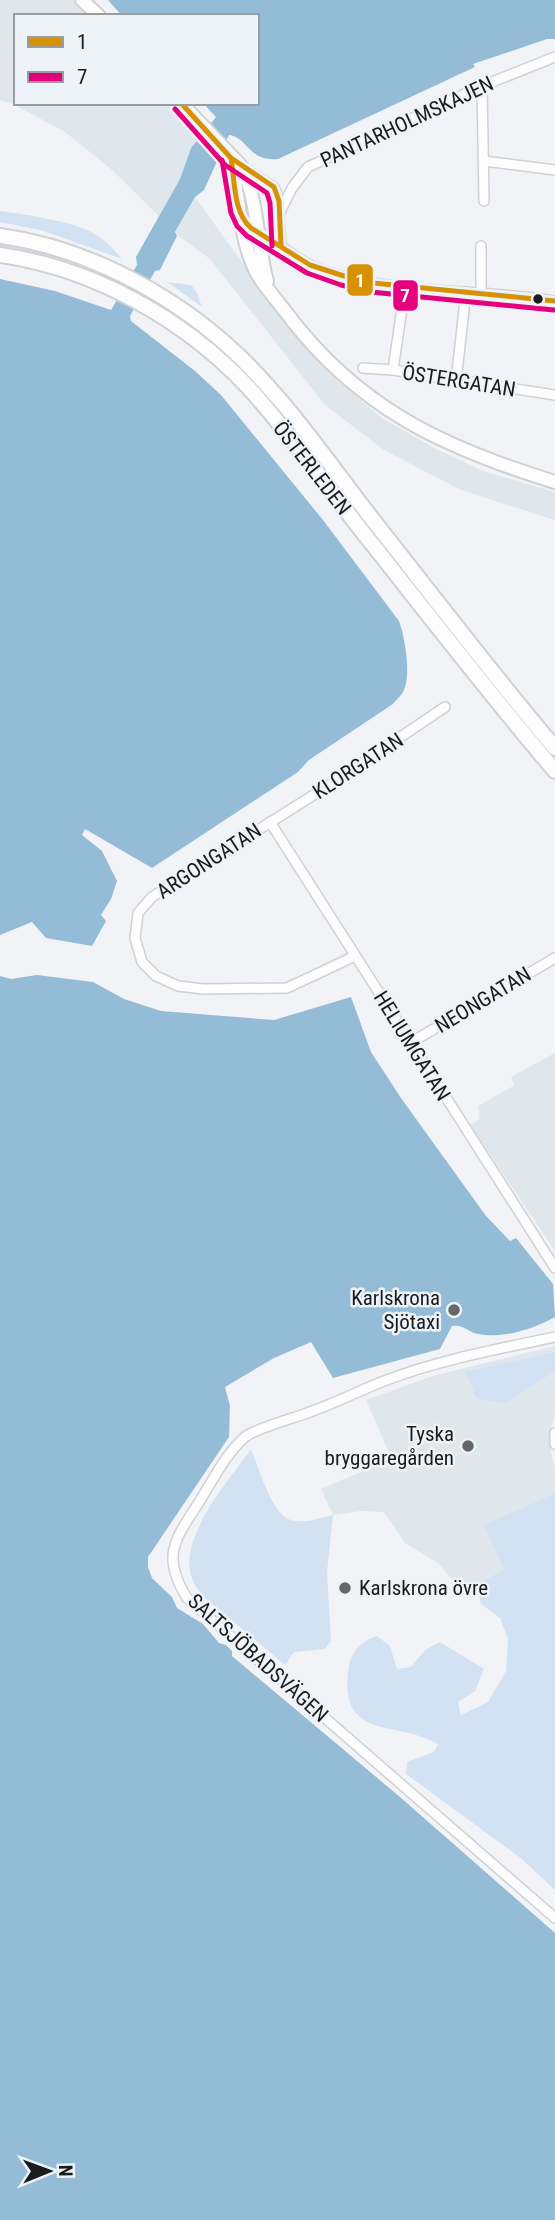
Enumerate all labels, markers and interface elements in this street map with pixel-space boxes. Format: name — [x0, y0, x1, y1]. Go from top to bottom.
legend — [14, 14, 259, 105]
text: 1 — [77, 30, 87, 54]
text: 7 — [77, 65, 87, 89]
street label: PANTARHOLMSKAJEN — [317, 71, 497, 173]
line badge: 1 — [346, 263, 374, 297]
text: 1 — [355, 269, 365, 292]
line badge: 7 — [392, 279, 419, 312]
text: 7 — [400, 284, 410, 307]
unlabelled marker — [531, 292, 545, 306]
street label: ÖSTERGATAN — [401, 360, 517, 402]
street label: ÖSTERLEDEN — [268, 417, 356, 519]
street label: KLORGATAN — [308, 728, 408, 804]
street label: ARGONGATAN — [152, 818, 266, 904]
street label: NEONGATAN — [431, 962, 535, 1038]
street label: HELIUMGATAN — [369, 987, 455, 1105]
place label: Karlskrona Sjötaxi — [351, 1286, 440, 1334]
marker: Karlskrona Sjötaxi — [446, 1302, 462, 1318]
place label: Tyska bryggaregården — [325, 1422, 454, 1470]
marker: Tyska bryggaregården — [460, 1438, 476, 1454]
place label: Karlskrona övre — [359, 1576, 488, 1600]
marker: Karlskrona övre — [337, 1580, 353, 1596]
street label: SALTSJÖBADSVÄGEN — [183, 1589, 333, 1727]
north arrow — [14, 2136, 84, 2206]
text: N — [54, 2165, 77, 2177]

